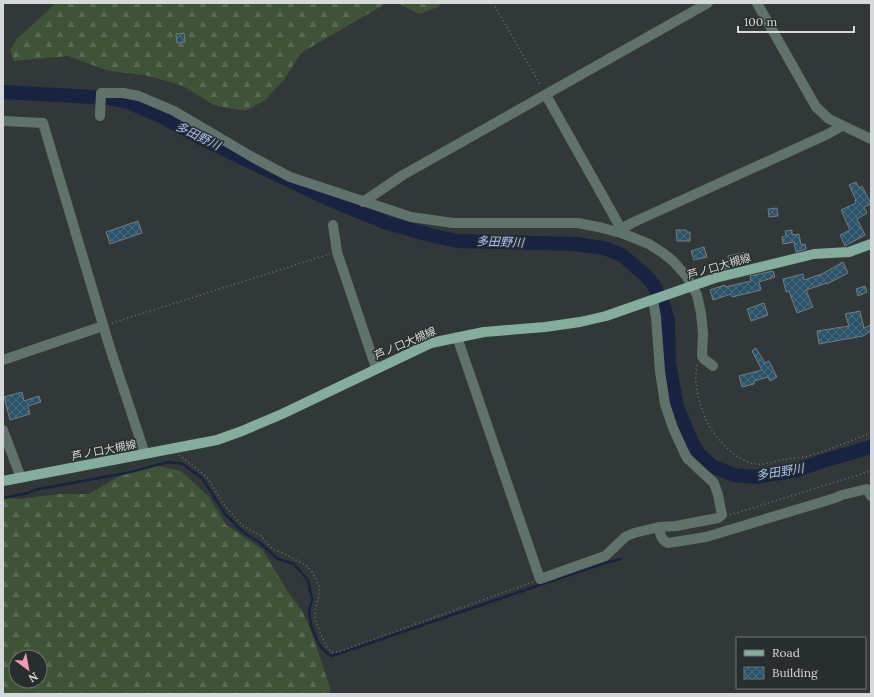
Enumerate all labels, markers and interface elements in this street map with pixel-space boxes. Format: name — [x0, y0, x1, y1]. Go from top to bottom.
scale bar — [738, 8, 854, 34]
text: 100 m — [744, 14, 777, 29]
water label: 多田野川 — [173, 118, 225, 154]
water label: 多田野川 — [476, 233, 526, 250]
street label: 芦ノ口大槻線 — [685, 250, 753, 282]
street label: 芦ノ口大槻線 — [372, 324, 438, 362]
street label: 芦ノ口大槻線 — [70, 437, 138, 463]
water label: 多田野川 — [755, 460, 807, 483]
legend — [736, 637, 866, 689]
text: Road — [772, 645, 800, 660]
north arrow — [8, 649, 48, 689]
text: Building — [772, 665, 818, 680]
text: N — [26, 669, 41, 686]

